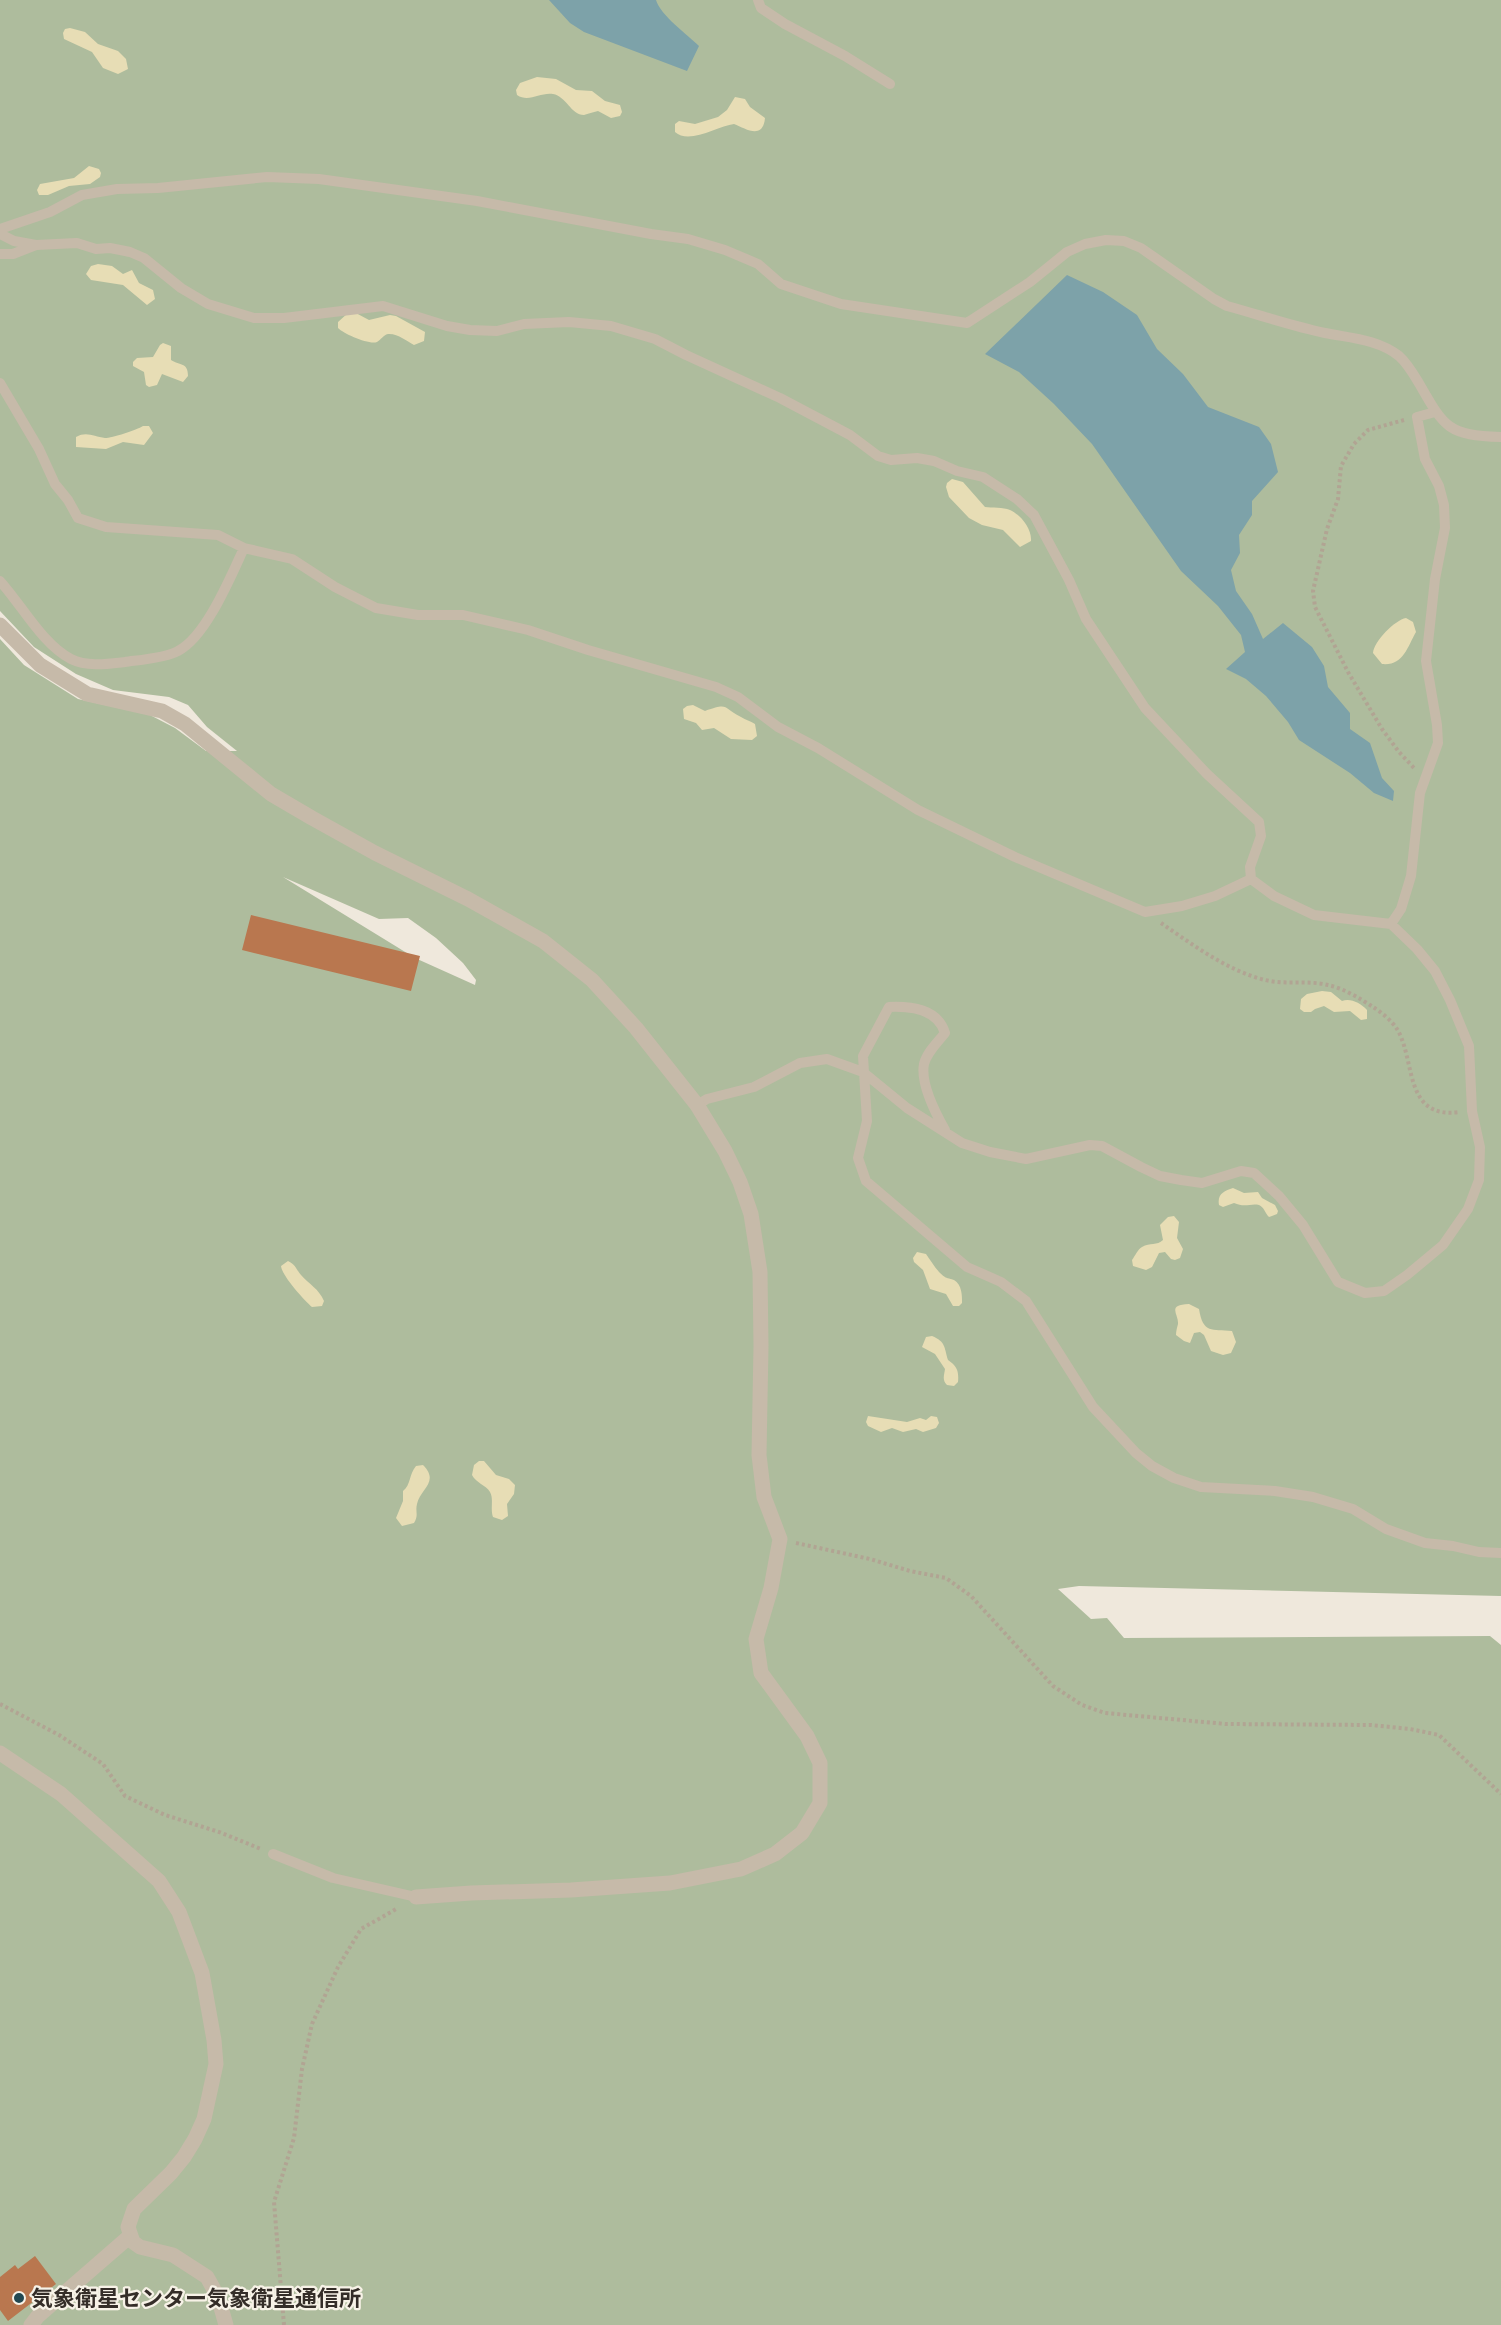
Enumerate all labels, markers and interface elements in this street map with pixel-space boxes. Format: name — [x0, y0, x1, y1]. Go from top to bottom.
place label: 気象衛星センター気象衛星通信所 — [31, 2287, 361, 2310]
marker: 気象衛星センター気象衛星通信所 — [12, 2291, 26, 2305]

